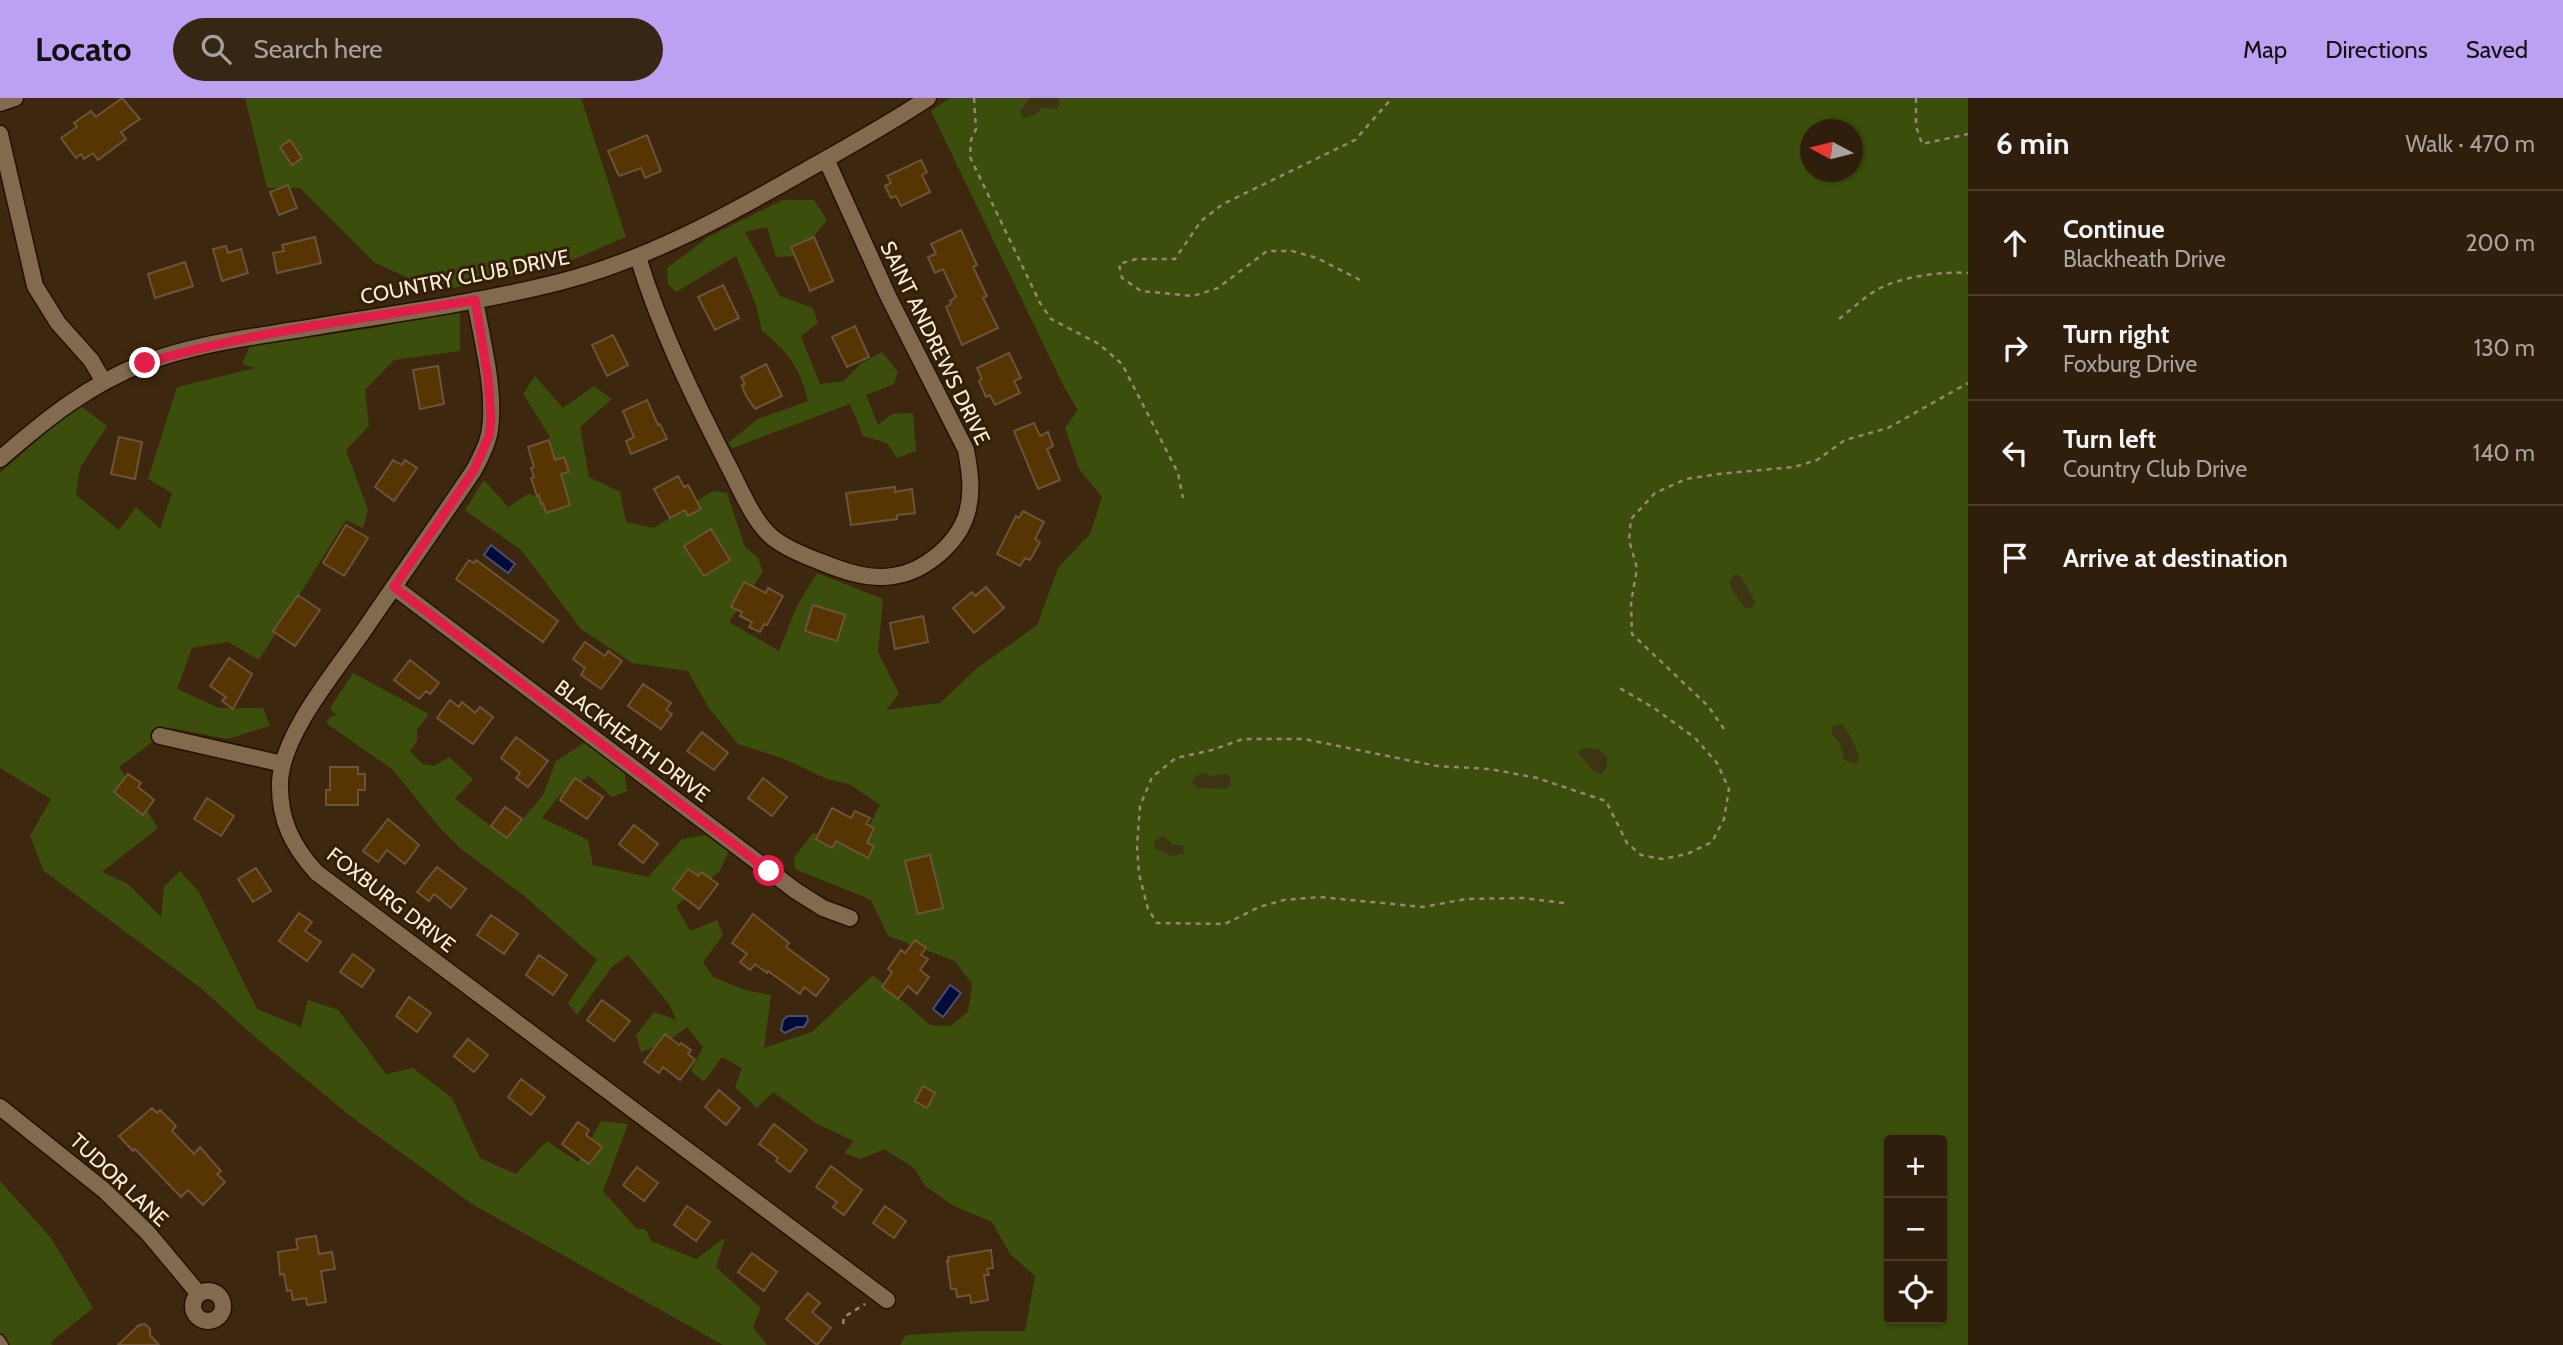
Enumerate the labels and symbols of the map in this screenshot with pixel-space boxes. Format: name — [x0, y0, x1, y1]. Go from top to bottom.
north arrow — [1800, 119, 1863, 182]
street label: SAINT ANDREWS DRIVE — [875, 237, 996, 449]
street label: COUNTRY CLUB DRIVE — [358, 244, 572, 309]
route end — [129, 347, 160, 378]
street label: BLACKHEATH DRIVE — [550, 674, 715, 807]
street label: FOXBURG DRIVE — [322, 842, 460, 957]
route start — [753, 855, 784, 886]
street label: TUDOR LANE — [65, 1128, 174, 1231]

